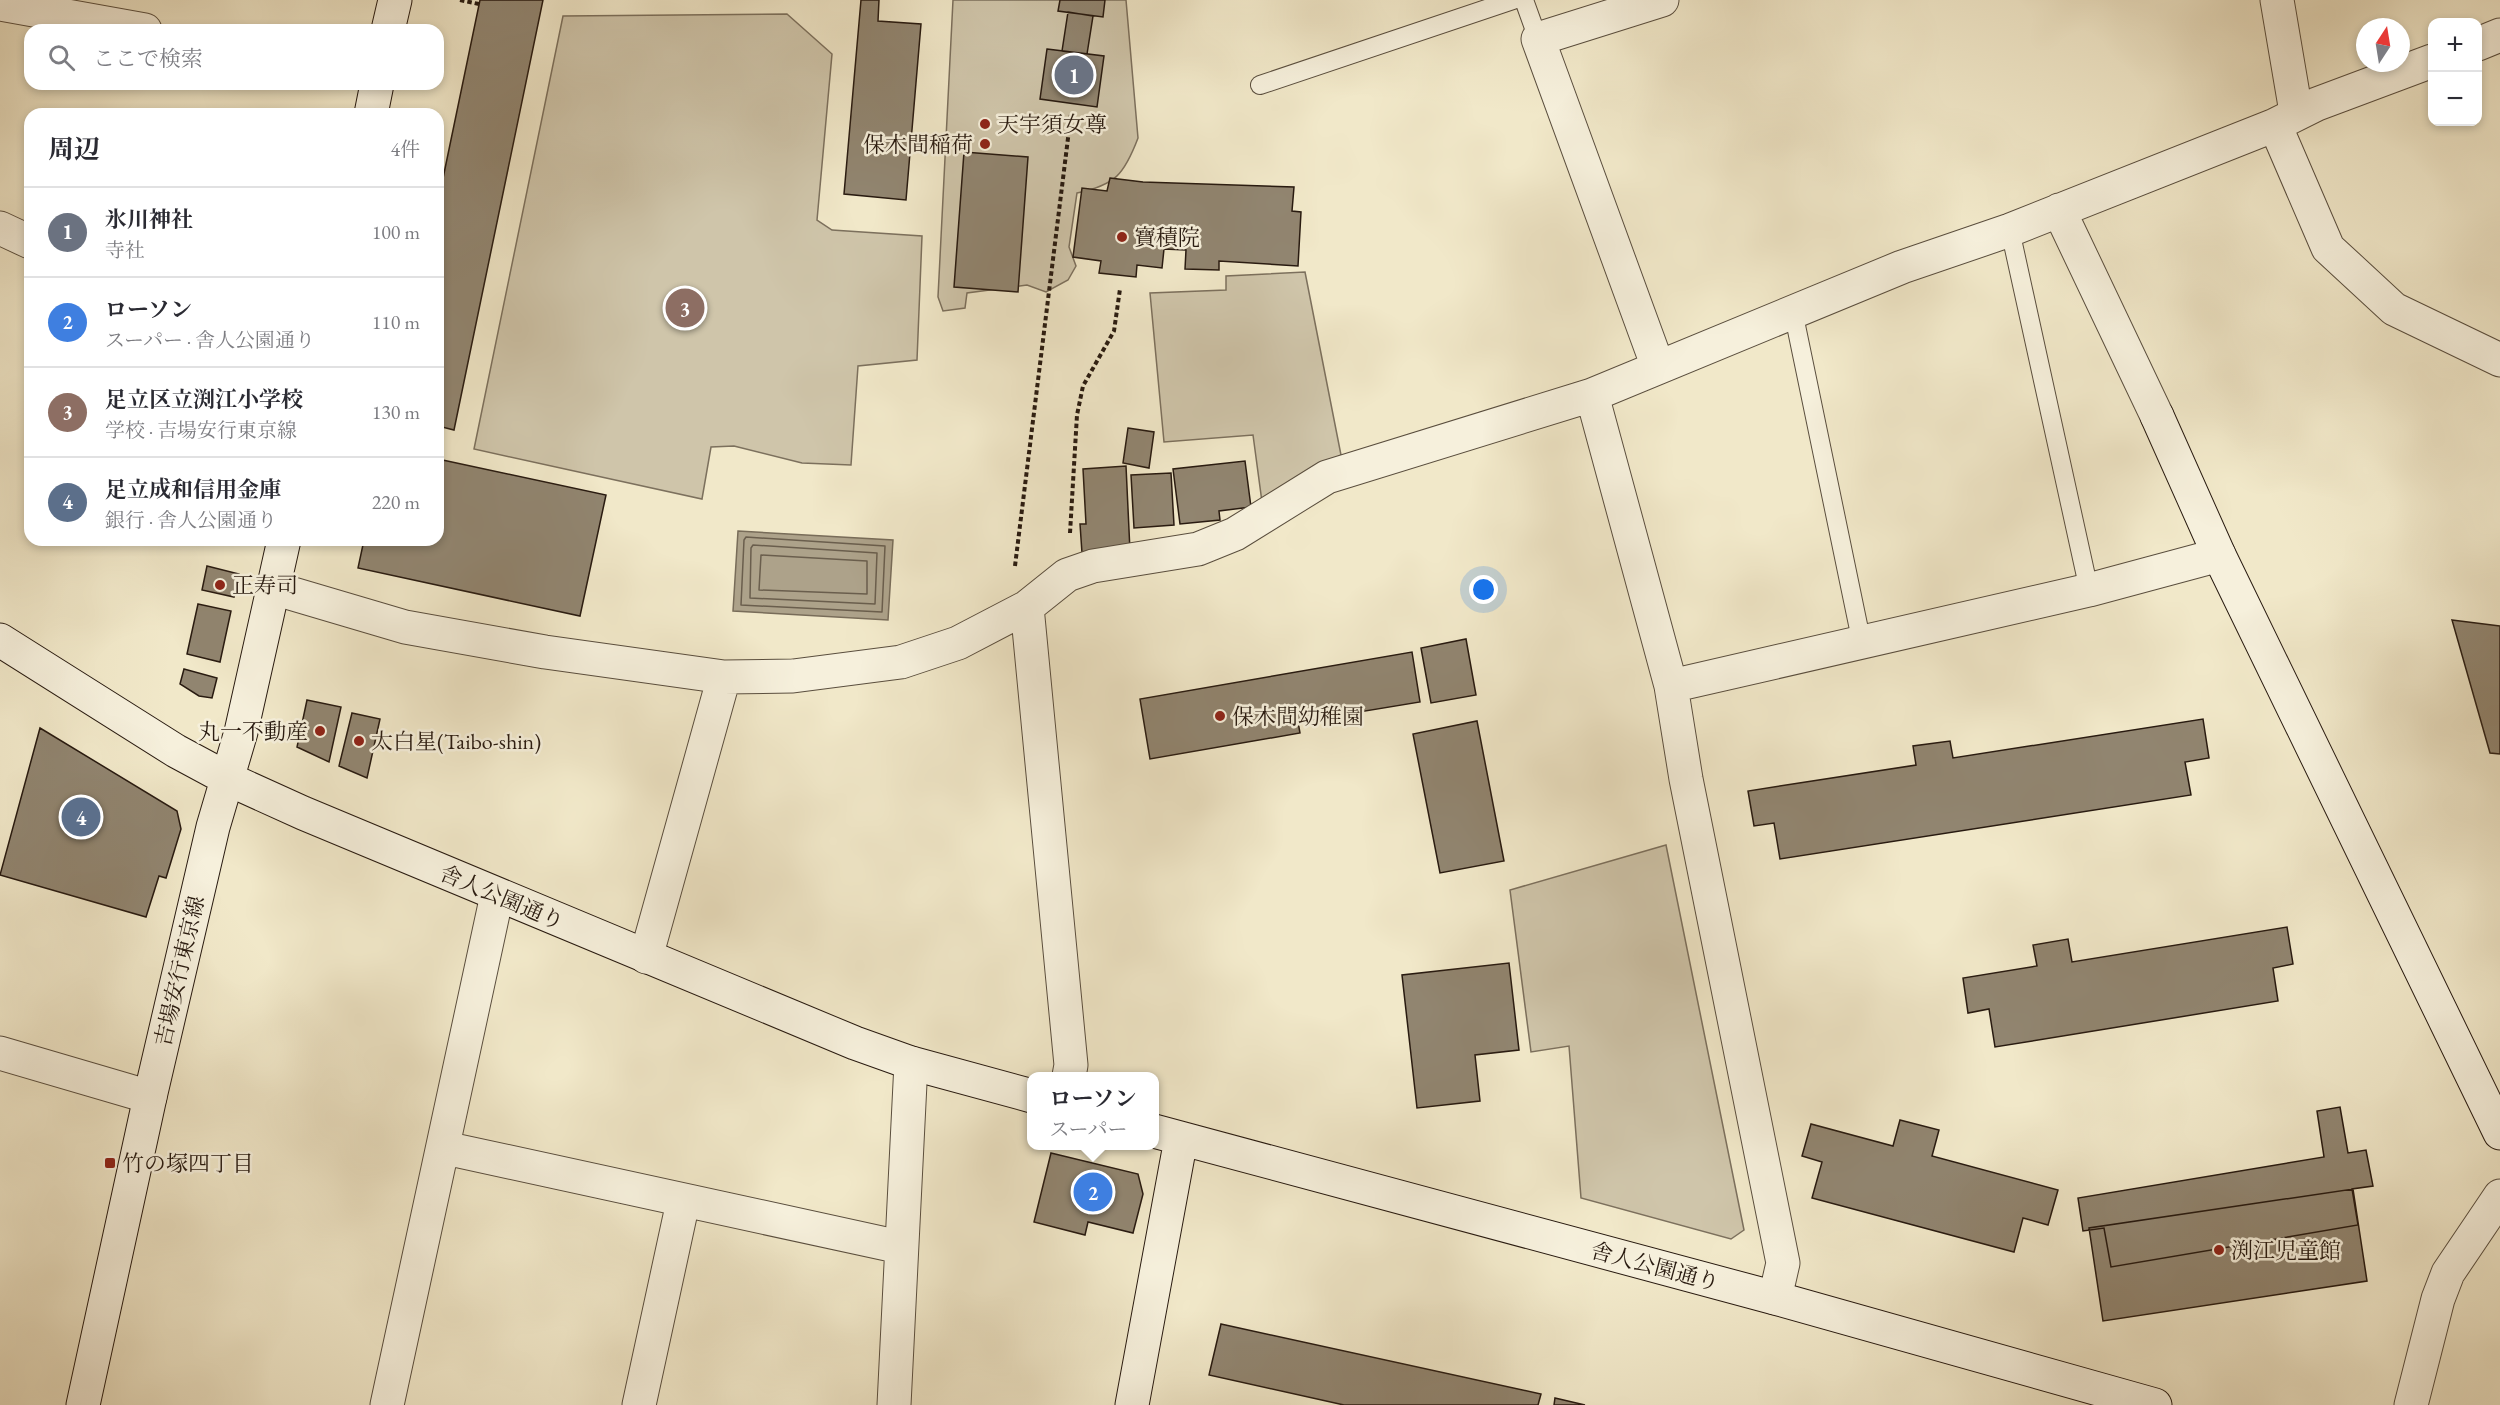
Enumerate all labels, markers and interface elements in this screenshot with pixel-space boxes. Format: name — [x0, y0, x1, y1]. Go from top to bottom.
north arrow — [2356, 18, 2410, 72]
map controls — [2428, 18, 2482, 126]
button: + — [2428, 18, 2482, 72]
search box — [24, 24, 444, 90]
icon: search — [45, 41, 78, 74]
text: ここで検索 — [93, 44, 203, 73]
pin: 1 — [1054, 52, 1094, 98]
button: − — [2428, 72, 2482, 126]
place label: 天宇須女尊 — [997, 110, 1107, 139]
marker: 天宇須女尊 — [978, 117, 992, 131]
place label: 保木間稲荷 — [863, 130, 973, 159]
text: 周辺 — [48, 132, 100, 166]
text: 4件 — [390, 136, 420, 162]
marker: 保木間稲荷 — [978, 137, 992, 151]
text: 氷川神社 — [105, 205, 193, 234]
text: 1 — [62, 219, 73, 245]
text: 100 m — [372, 219, 420, 245]
place label: 寶積院 — [1134, 223, 1200, 252]
marker: 寶積院 — [1115, 230, 1129, 244]
text: 寺社 — [105, 237, 145, 263]
pin: 3 — [666, 286, 704, 330]
text: ローソン — [105, 295, 192, 324]
text: 2 — [62, 309, 73, 335]
text: 110 m — [372, 309, 420, 335]
text: スーパー · 舎人公園通り — [105, 327, 315, 353]
text: 足立区立渕江小学校 — [105, 385, 303, 414]
text: 3 — [62, 399, 73, 425]
text: 130 m — [372, 399, 420, 425]
text: 学校 · 吉場安行東京線 — [105, 417, 297, 443]
text: 足立成和信用金庫 — [105, 475, 281, 504]
text: 4 — [62, 489, 73, 515]
text: 220 m — [372, 489, 420, 515]
text: 銀行 · 舎人公園通り — [105, 507, 277, 533]
place label: 正寿司 — [232, 571, 298, 600]
your location — [1469, 575, 1498, 604]
marker: 正寿司 — [213, 578, 227, 592]
place label: 保木間幼稚園 — [1232, 702, 1364, 731]
marker: 保木間幼稚園 — [1213, 709, 1227, 723]
place label: 丸一不動産 — [198, 717, 308, 746]
marker: 丸一不動産 — [313, 724, 327, 738]
place label: 太白星(Taibo-shin) — [371, 727, 541, 756]
marker: 太白星(Taibo-shin) — [352, 734, 366, 748]
pin: 4 — [62, 794, 100, 840]
street label: 舎人公園通り — [435, 858, 568, 937]
street label: 吉場安行東京線 — [148, 893, 211, 1049]
popup — [1027, 1072, 1159, 1150]
text: ローソン — [1049, 1084, 1137, 1113]
text: スーパー — [1049, 1116, 1127, 1142]
place label: 竹の塚四丁目 — [122, 1149, 254, 1178]
marker: 竹の塚四丁目 — [103, 1156, 117, 1170]
pin: 2 — [1074, 1170, 1112, 1214]
street label: 舎人公園通り — [1587, 1235, 1722, 1298]
place label: 渕江児童館 — [2231, 1236, 2341, 1265]
marker: 渕江児童館 — [2212, 1243, 2226, 1257]

